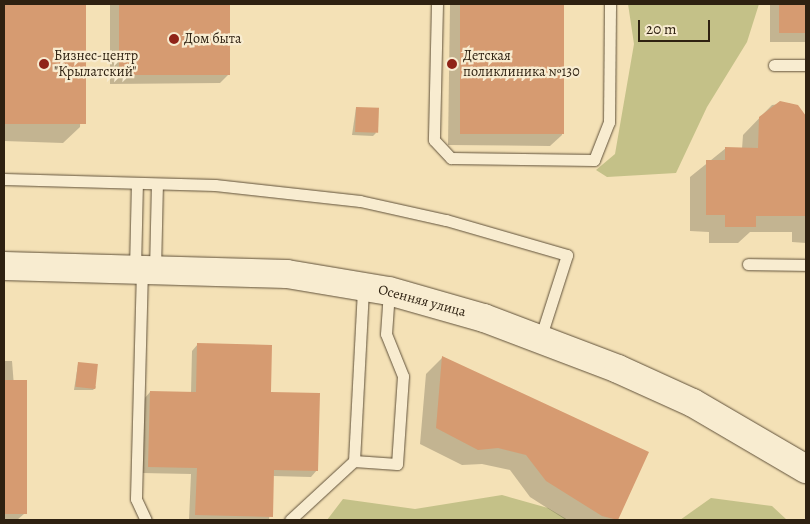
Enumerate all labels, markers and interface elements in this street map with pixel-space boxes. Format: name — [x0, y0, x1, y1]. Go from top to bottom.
scale bar — [640, 10, 712, 42]
text: 20 m — [646, 19, 677, 39]
place label: Дом быта — [184, 31, 242, 47]
marker: Дом быта — [168, 33, 180, 45]
place label: Бизнес-центр "Крылатский" — [54, 48, 138, 80]
place label: Детская поликлиника №130 — [463, 48, 580, 80]
marker: Детская поликлиника №130 — [445, 57, 459, 71]
marker: Бизнес-центр "Крылатский" — [38, 58, 50, 70]
street label: Осенняя улица — [376, 281, 468, 321]

